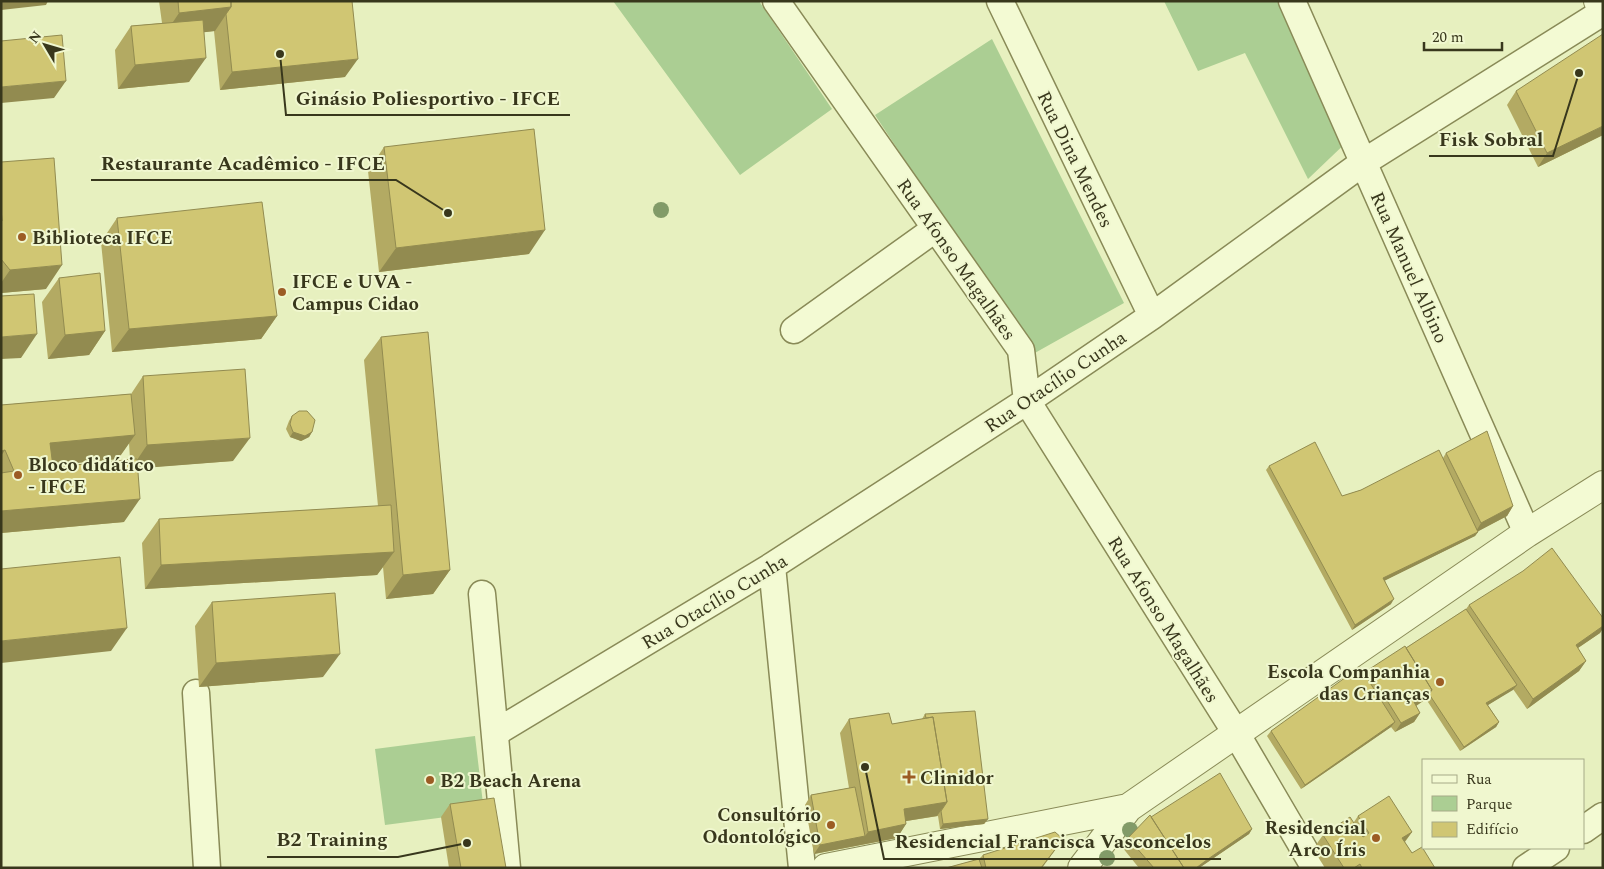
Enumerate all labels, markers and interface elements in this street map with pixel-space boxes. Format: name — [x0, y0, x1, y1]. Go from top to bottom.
north arrow — [20, 20, 70, 70]
scale bar — [1424, 20, 1502, 52]
text: N — [23, 26, 47, 48]
text: 20 m — [1432, 26, 1464, 49]
callout: Ginásio Poliesportivo - IFCE — [286, 80, 570, 115]
text: Ginásio Poliesportivo - IFCE — [296, 84, 560, 114]
street label: Rua Dina Mendes — [1029, 86, 1120, 233]
callout: Fisk Sobral — [1429, 121, 1553, 156]
text: Fisk Sobral — [1439, 125, 1543, 155]
callout: Restaurante Acadêmico - IFCE — [91, 145, 396, 180]
text: Restaurante Acadêmico - IFCE — [101, 149, 385, 179]
street label: Rua Afonso Magalhães — [889, 173, 1023, 347]
street label: Rua Manuel Albino — [1362, 187, 1455, 348]
place label: Biblioteca IFCE — [32, 224, 173, 253]
marker: Biblioteca IFCE — [16, 231, 28, 243]
place label: IFCE e UVA - Campus Cidao — [292, 268, 419, 319]
marker: IFCE e UVA - Campus Cidao — [276, 286, 288, 298]
street label: Rua Otacílio Cunha — [979, 323, 1133, 441]
place label: Bloco didático - IFCE — [28, 451, 154, 502]
marker: Bloco didático - IFCE — [12, 469, 24, 481]
street label: Rua Afonso Magalhães — [1100, 531, 1226, 709]
street label: Rua Otacílio Cunha — [636, 547, 794, 657]
place label: Escola Companhia das Crianças — [1267, 658, 1430, 709]
marker: Escola Companhia das Crianças — [1434, 676, 1446, 688]
legend — [1422, 759, 1584, 849]
place label: Clinidor — [920, 764, 995, 793]
place label: B2 Beach Arena — [440, 767, 581, 796]
text: Rua — [1466, 768, 1492, 791]
marker: Clinidor — [902, 770, 916, 784]
marker: B2 Beach Arena — [424, 774, 436, 786]
text: Parque — [1466, 793, 1513, 816]
place label: Consultório Odontológico — [702, 801, 821, 852]
place label: Residencial Arco Íris — [1265, 814, 1366, 865]
text: Edifício — [1466, 818, 1519, 841]
marker: Consultório Odontológico — [825, 819, 837, 831]
callout: B2 Training — [267, 822, 398, 857]
callout: Residencial Francisca Vasconcelos — [884, 824, 1221, 859]
text: B2 Training — [276, 825, 388, 855]
text: Residencial Francisca Vasconcelos — [895, 827, 1211, 857]
marker: Residencial Arco Íris — [1370, 832, 1382, 844]

